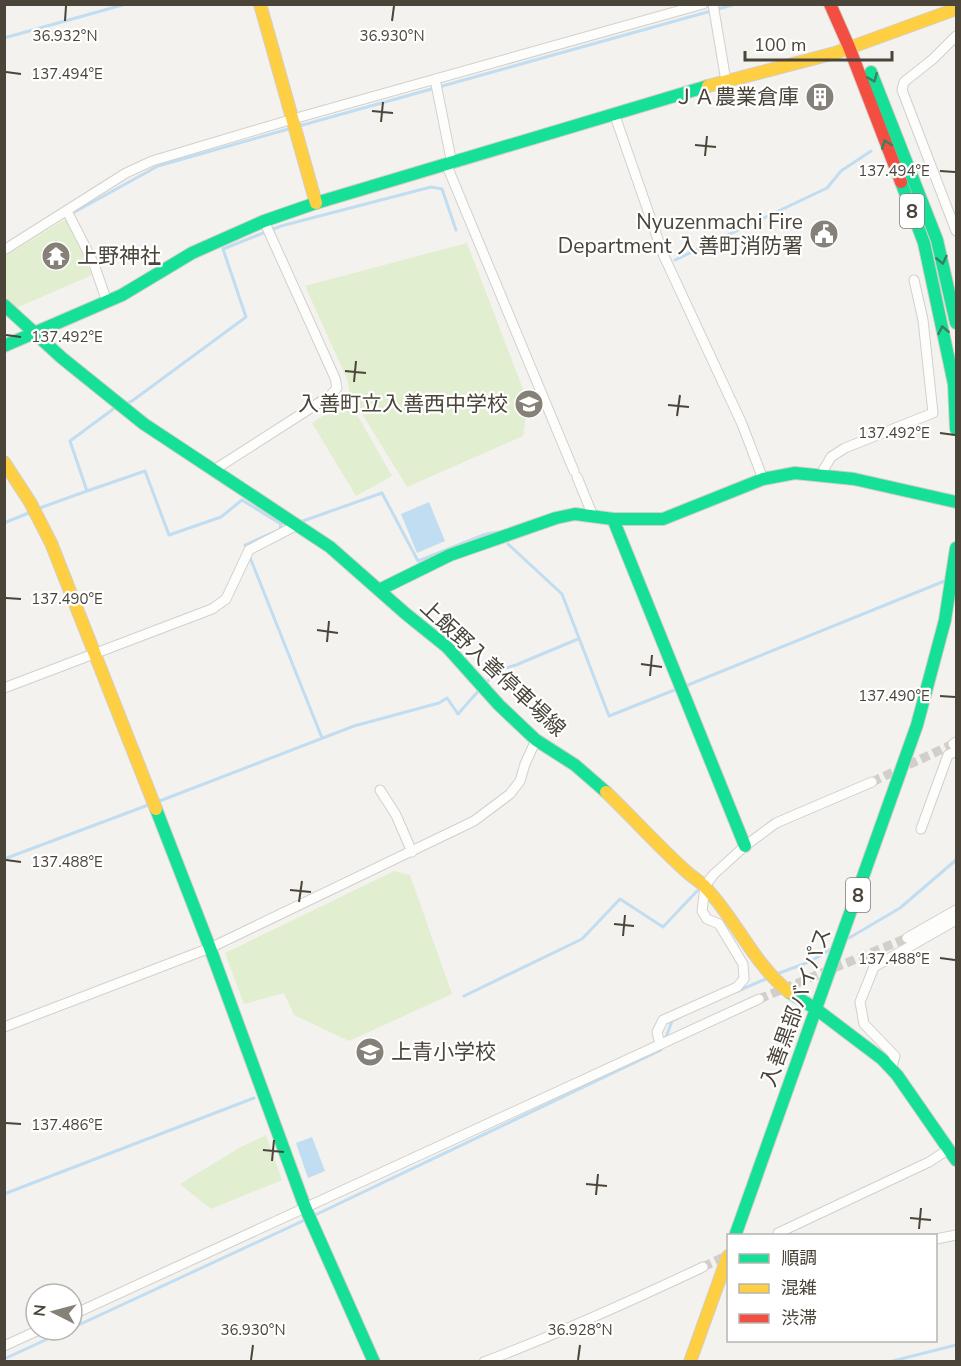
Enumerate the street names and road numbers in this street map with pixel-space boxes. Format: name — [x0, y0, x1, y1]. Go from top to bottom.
road number: 8 — [900, 194, 924, 228]
street label: 上飯野入善停車場線 — [414, 593, 572, 743]
road number: 8 — [846, 878, 870, 912]
street label: 入善黒部バイパス — [754, 923, 838, 1091]

